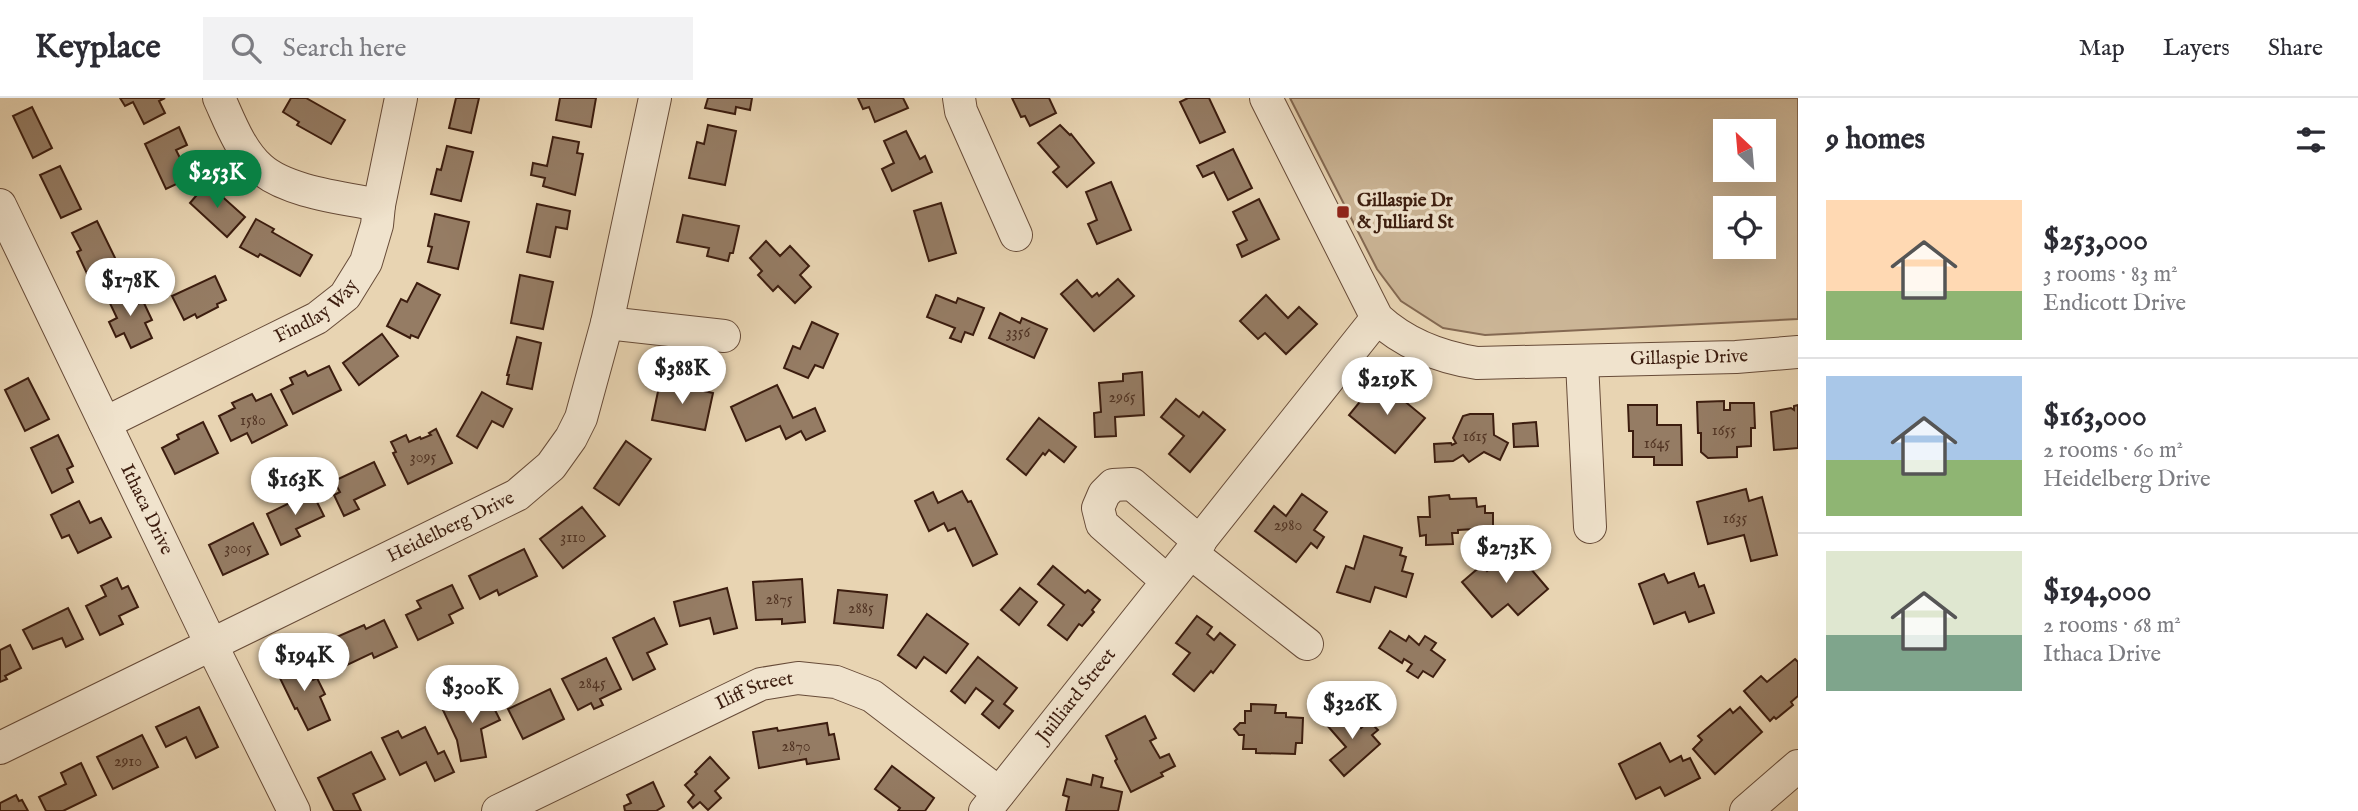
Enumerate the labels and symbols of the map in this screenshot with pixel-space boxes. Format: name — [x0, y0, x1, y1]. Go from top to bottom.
north arrow — [1713, 119, 1776, 182]
pin: $253K — [168, 150, 266, 210]
place label: Gillaspie Dr & Julliard St — [1357, 189, 1454, 235]
marker: Gillaspie Dr & Julliard St — [1335, 204, 1351, 220]
pin: $178K — [81, 258, 179, 318]
street label: Findlay Way — [271, 275, 365, 349]
house number: 3356 — [1006, 323, 1030, 343]
street label: Gillaspie Drive — [1630, 344, 1749, 371]
pin: $388K — [633, 346, 731, 406]
pin: $219K — [1338, 358, 1436, 417]
house number: 2965 — [1108, 388, 1136, 408]
house number: 1580 — [240, 411, 266, 431]
house number: 1655 — [1712, 421, 1736, 441]
house number: 1615 — [1463, 427, 1487, 447]
house number: 1645 — [1644, 434, 1670, 454]
house number: 3095 — [410, 448, 437, 468]
pin: $163K — [246, 458, 344, 517]
street label: Ithaca Drive — [114, 460, 179, 559]
street label: Heidelberg Drive — [383, 486, 519, 569]
house number: 1635 — [1723, 509, 1747, 529]
house number: 2980 — [1274, 516, 1302, 536]
pin: $273K — [1457, 526, 1555, 585]
house number: 3110 — [560, 528, 586, 548]
house number: 3005 — [224, 539, 252, 559]
house number: 2875 — [765, 590, 793, 610]
house number: 2885 — [848, 599, 874, 619]
pin: $194K — [255, 634, 353, 693]
street label: Juilliard Street — [1030, 643, 1122, 750]
pin: $300K — [423, 666, 521, 725]
street label: Iliff Street — [712, 667, 796, 716]
house number: 2845 — [578, 674, 606, 694]
pin: $326K — [1303, 682, 1401, 741]
house number: 2870 — [781, 737, 811, 757]
house number: 2910 — [114, 752, 142, 772]

